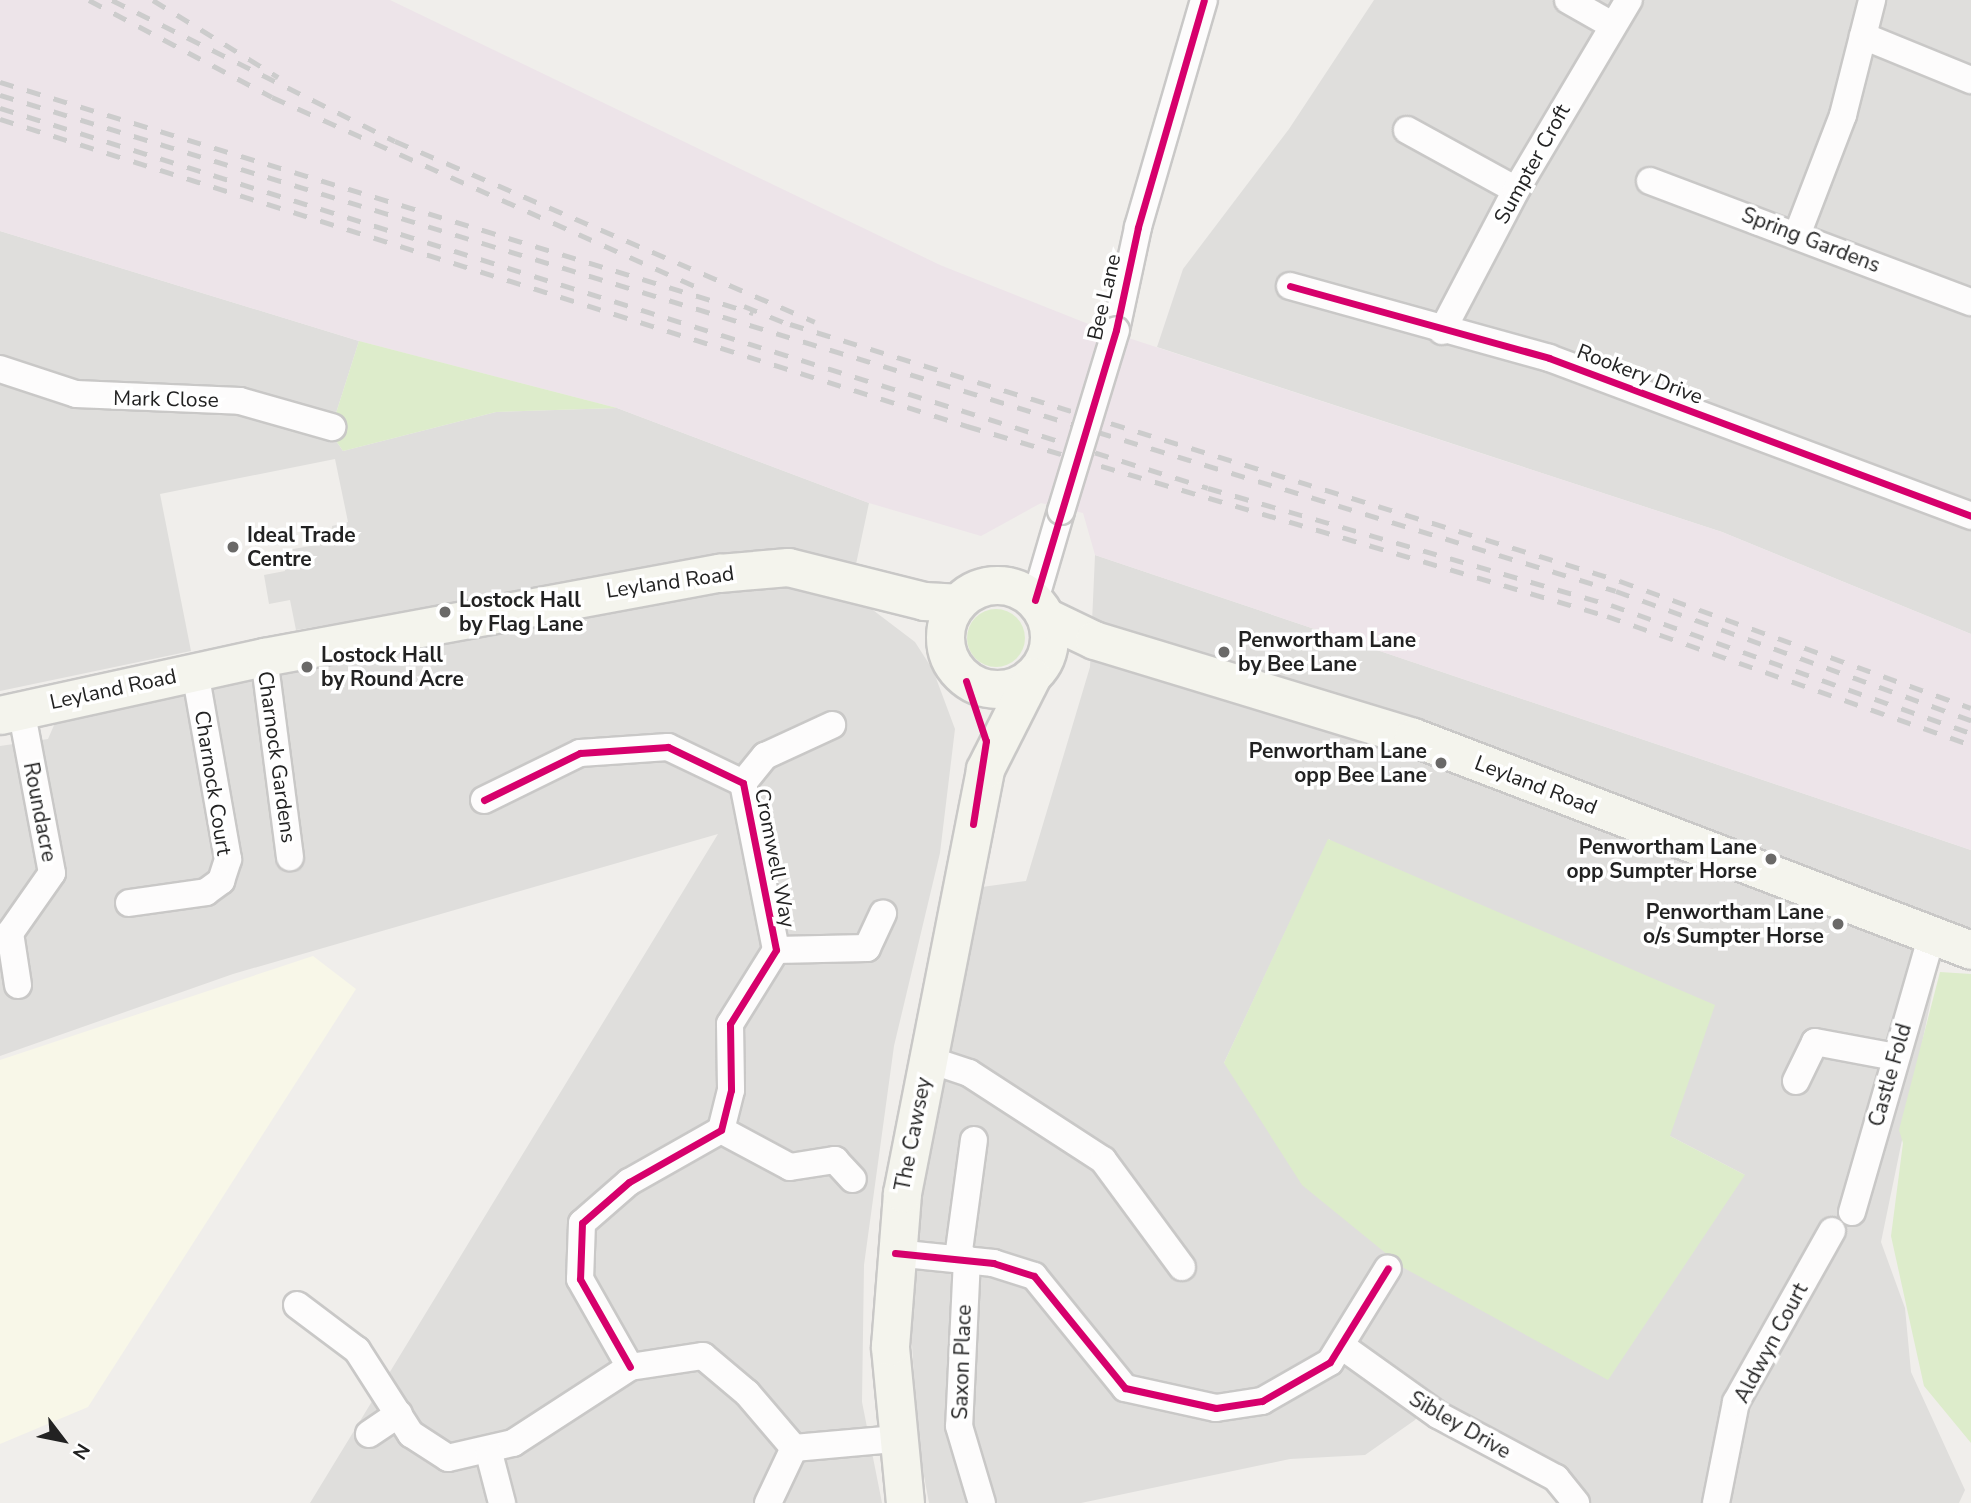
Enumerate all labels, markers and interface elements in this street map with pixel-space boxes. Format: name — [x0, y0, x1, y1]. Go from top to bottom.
street label: Sumpter Croft — [1489, 100, 1575, 228]
street label: Spring Gardens — [1738, 202, 1884, 278]
street label: Bee Lane — [1082, 252, 1126, 342]
street label: Rookery Drive — [1574, 338, 1706, 410]
street label: Mark Close — [113, 385, 219, 413]
place label: Ideal Trade Centre — [247, 522, 356, 572]
marker: Ideal Trade Centre — [225, 539, 241, 555]
street label: Leyland Road — [604, 561, 736, 603]
place label: Lostock Hall by Flag Lane — [459, 587, 583, 637]
marker: Lostock Hall by Flag Lane — [437, 604, 453, 620]
place label: Penwortham Lane by Bee Lane — [1238, 627, 1416, 677]
place label: Lostock Hall by Round Acre — [321, 642, 464, 692]
marker: Penwortham Lane by Bee Lane — [1216, 644, 1232, 660]
marker: Lostock Hall by Round Acre — [299, 659, 315, 675]
street label: Leyland Road — [47, 663, 179, 715]
street label: Charnock Gardens — [252, 670, 302, 844]
street label: Charnock Court — [189, 709, 237, 857]
place label: Penwortham Lane opp Bee Lane — [1249, 738, 1427, 788]
street label: Leyland Road — [1471, 750, 1601, 820]
marker: Penwortham Lane opp Bee Lane — [1433, 755, 1449, 771]
street label: Roundacre — [18, 760, 62, 864]
street label: Cromwell Way — [749, 786, 801, 930]
place label: Penwortham Lane opp Sumpter Horse — [1566, 834, 1757, 884]
marker: Penwortham Lane opp Sumpter Horse — [1763, 851, 1779, 867]
place label: Penwortham Lane o/s Sumpter Horse — [1643, 899, 1824, 949]
marker: Penwortham Lane o/s Sumpter Horse — [1830, 916, 1846, 932]
street label: Castle Fold — [1863, 1021, 1917, 1129]
street label: The Cawsey — [890, 1075, 936, 1193]
street label: Aldwyn Court — [1729, 1279, 1813, 1407]
street label: Saxon Place — [947, 1304, 977, 1420]
street label: Sibley Drive — [1405, 1386, 1515, 1464]
north arrow — [28, 1405, 98, 1475]
text: N — [66, 1438, 96, 1464]

